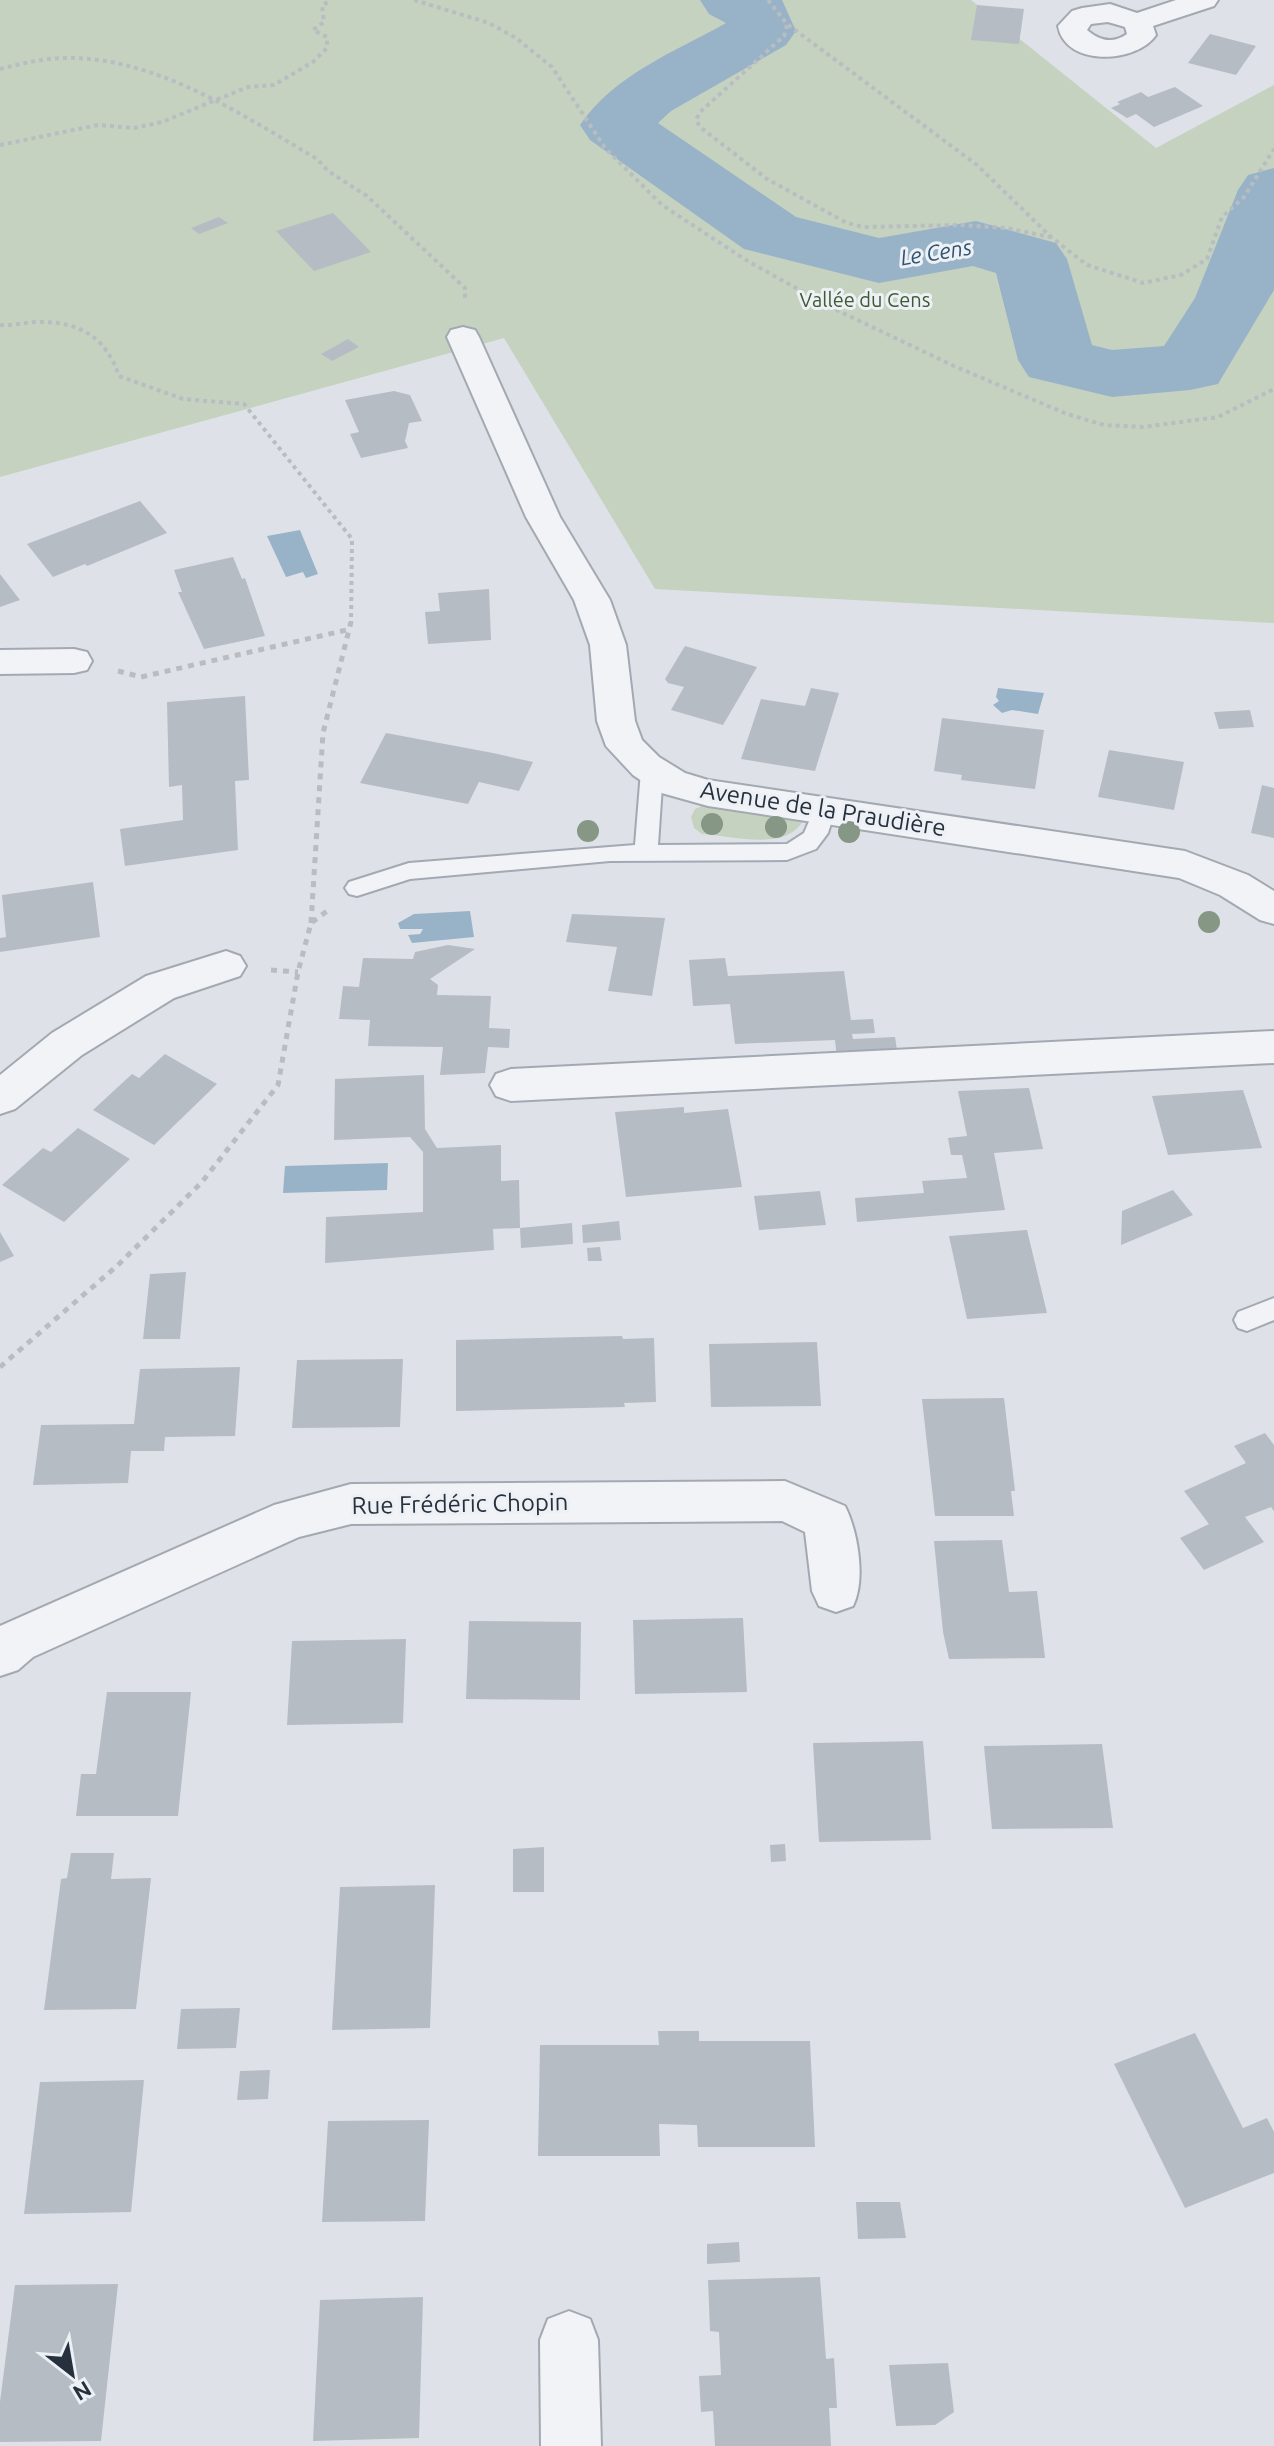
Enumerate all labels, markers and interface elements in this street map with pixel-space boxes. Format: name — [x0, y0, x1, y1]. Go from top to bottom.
water label: Le Cens — [898, 234, 973, 269]
park label: Vallée du Cens — [800, 288, 930, 311]
street label: Avenue de la Praudière — [698, 776, 948, 841]
street label: Rue Frédéric Chopin — [351, 1488, 569, 1519]
north arrow — [32, 2334, 112, 2414]
text: N — [69, 2377, 96, 2407]

